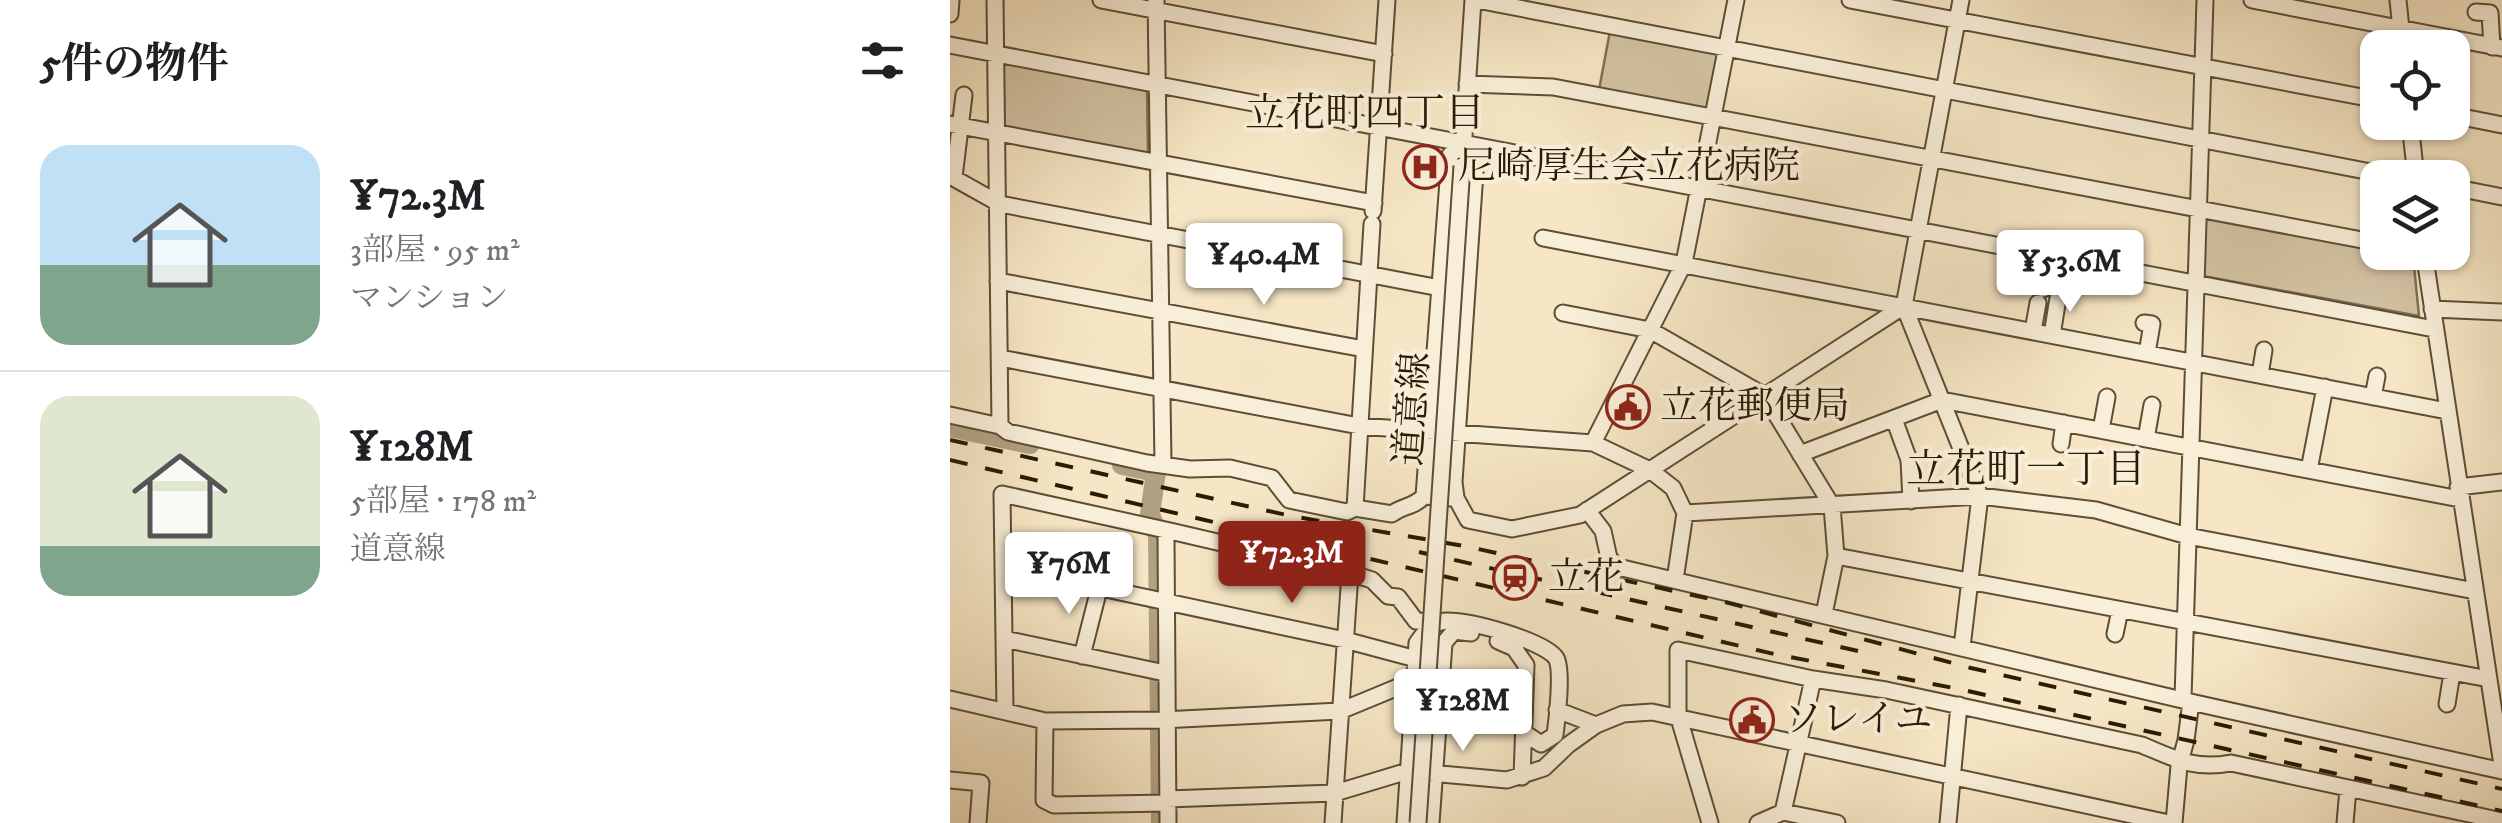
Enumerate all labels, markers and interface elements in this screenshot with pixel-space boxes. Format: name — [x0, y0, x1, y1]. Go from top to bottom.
map controls — [2360, 30, 2470, 270]
button: locate — [2360, 30, 2470, 140]
icon: filters — [855, 33, 910, 88]
text: 5件の物件 — [40, 39, 229, 91]
district label: 立花町四丁目 — [1245, 90, 1485, 140]
place label: 尼崎厚生会立花病院 — [1458, 143, 1800, 191]
hospital icon: 尼崎厚生会立花病院 — [1402, 144, 1448, 190]
button: layers — [2360, 160, 2470, 270]
text: ¥72.3M — [350, 171, 486, 223]
icon: home — [120, 185, 240, 305]
pin: ¥40.4M — [1183, 223, 1345, 308]
pin: ¥53.6M — [1989, 230, 2151, 315]
text: 3部屋 · 95 m² — [350, 231, 520, 271]
text: ¥40.4M — [1208, 235, 1320, 275]
text: ¥53.6M — [2019, 242, 2121, 282]
text: マンション — [350, 279, 509, 319]
street label: 道意線 — [1385, 350, 1441, 468]
place label: 立花郵便局 — [1660, 383, 1850, 431]
public building icon: 立花郵便局 — [1605, 384, 1651, 430]
text: ¥128M — [350, 422, 474, 474]
icon: home — [120, 436, 240, 556]
district label: 立花町一丁目 — [1906, 446, 2146, 496]
text: 5部屋 · 178 m² — [350, 482, 536, 522]
pin: ¥72.3M — [1211, 521, 1373, 606]
text: 道意線 — [350, 530, 446, 570]
pin: ¥76M — [1010, 532, 1128, 617]
text: ¥72.3M — [1240, 533, 1344, 573]
text: ¥76M — [1027, 544, 1111, 584]
place label: 立花 — [1548, 554, 1624, 602]
station icon: 立花 — [1492, 555, 1538, 601]
pin: ¥128M — [1393, 669, 1533, 754]
text: ¥128M — [1416, 681, 1510, 721]
place label: ソレイユ — [1784, 696, 1933, 744]
public building icon: ソレイユ — [1729, 697, 1775, 743]

